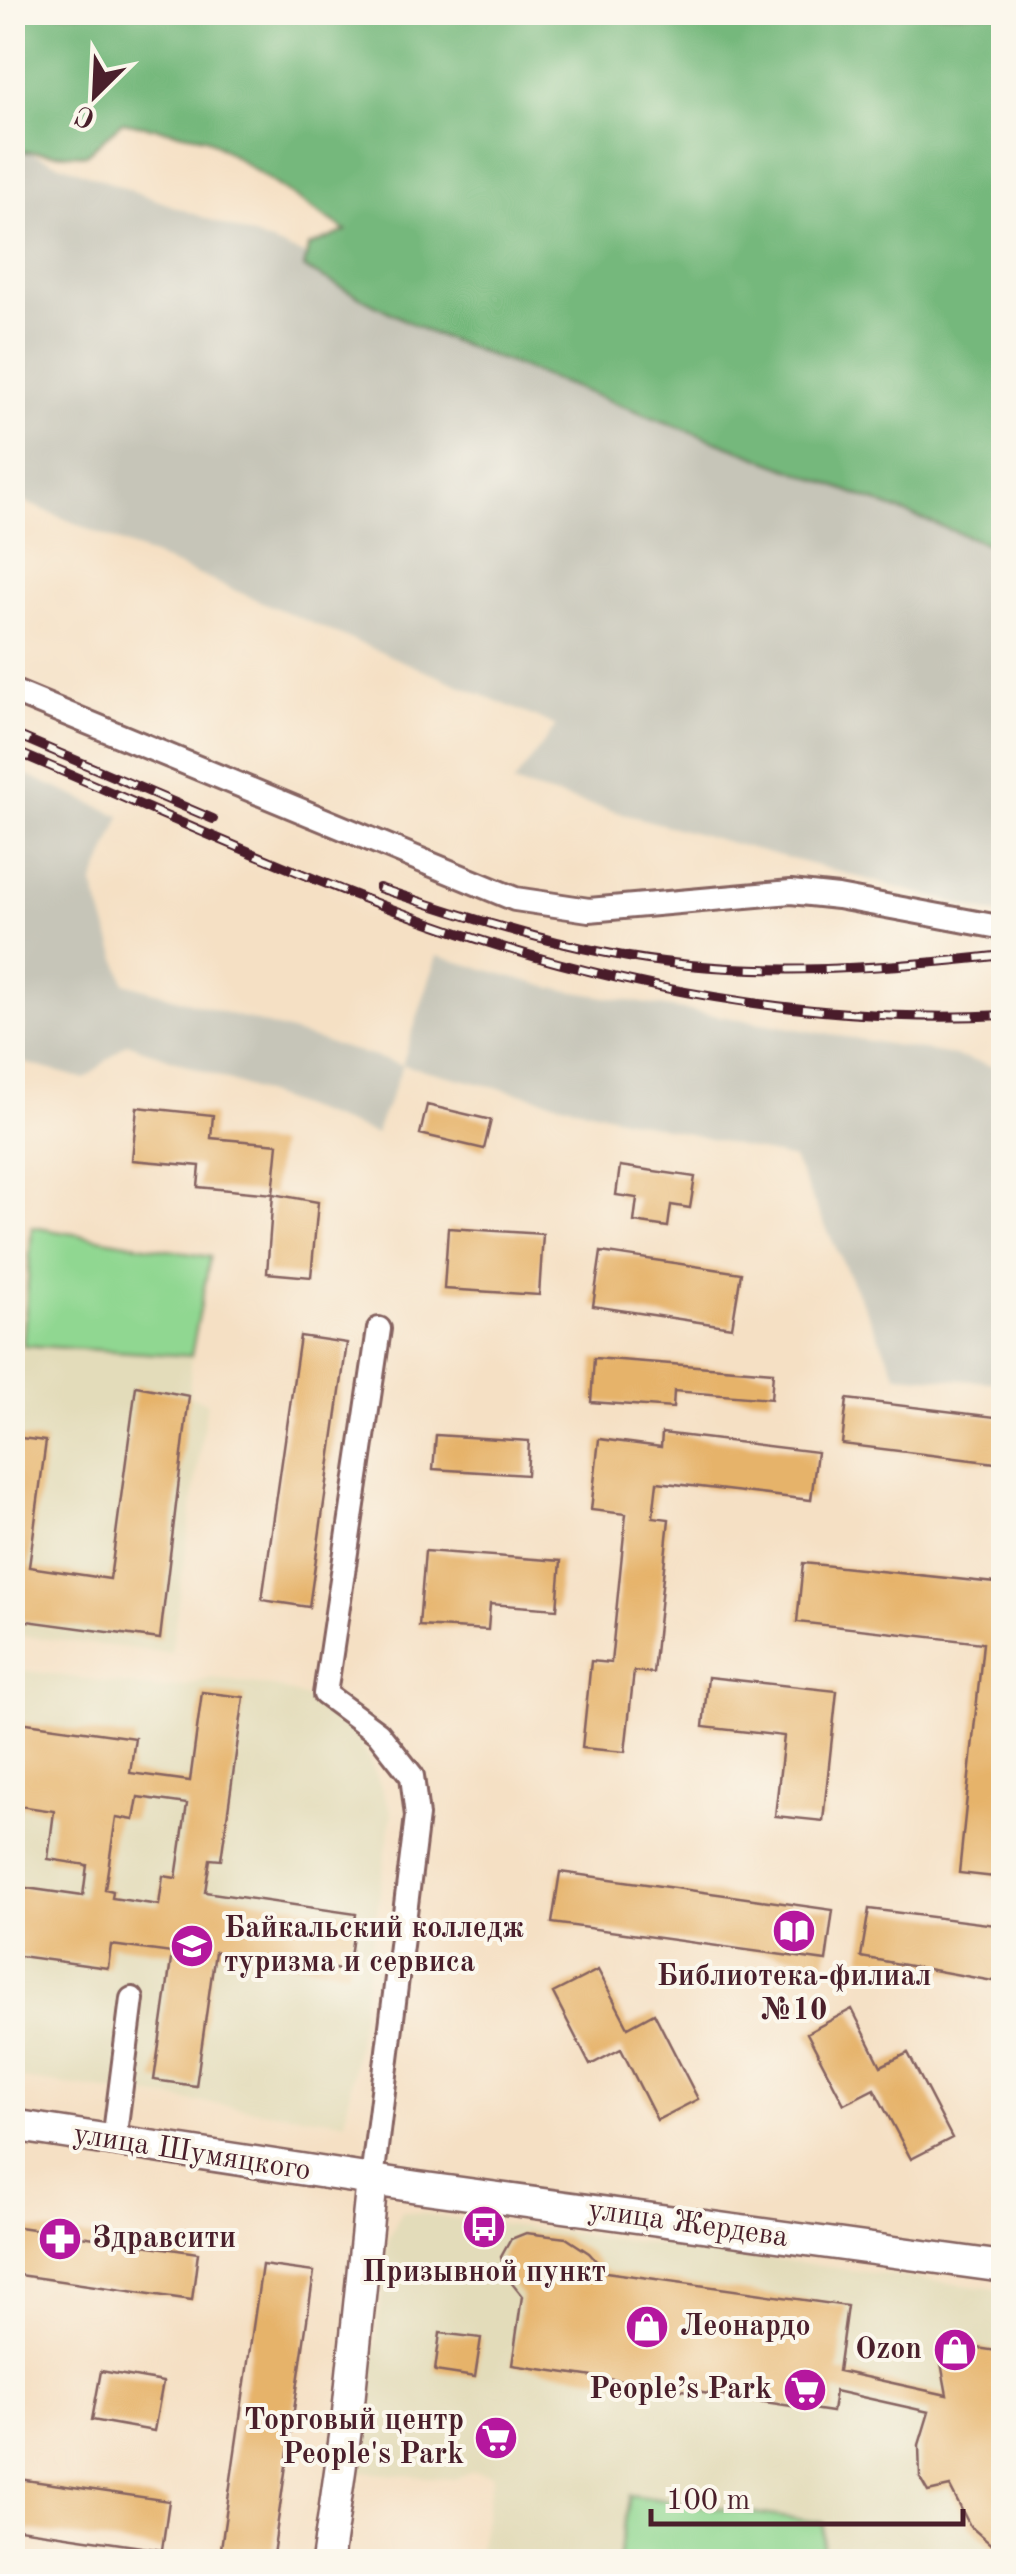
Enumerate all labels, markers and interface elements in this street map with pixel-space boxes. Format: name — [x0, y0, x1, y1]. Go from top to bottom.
north arrow — [45, 45, 145, 145]
text: С — [72, 99, 100, 133]
library icon: Библиотека-филиал №10 — [771, 1908, 817, 1954]
place label: Байкальский колледж туризма и сервиса — [224, 1914, 524, 1978]
school or university icon: Байкальский колледж туризма и сервиса — [169, 1923, 215, 1969]
place label: Библиотека-филиал №10 — [657, 1962, 931, 2026]
street label: улица Шумяцкого — [71, 2119, 313, 2187]
street label: улица Жердева — [586, 2195, 790, 2253]
bus stop icon: Призывной пункт — [461, 2204, 507, 2250]
pharmacy icon: Здравсити — [37, 2216, 83, 2262]
place label: Здравсити — [92, 2224, 236, 2254]
place label: Призывной пункт — [362, 2258, 606, 2288]
shop icon: Леонардо — [624, 2304, 670, 2350]
place label: Леонардо — [680, 2312, 811, 2342]
shop icon: Ozon — [932, 2327, 978, 2373]
place label: Ozon — [855, 2335, 922, 2365]
supermarket icon: People’s Park — [782, 2367, 828, 2413]
place label: People’s Park — [589, 2375, 772, 2405]
place label: Торговый центр People's Park — [244, 2406, 464, 2470]
supermarket icon: Торговый центр People's Park — [473, 2415, 519, 2461]
scale bar — [651, 2464, 964, 2526]
text: 100 m — [666, 2486, 750, 2516]

